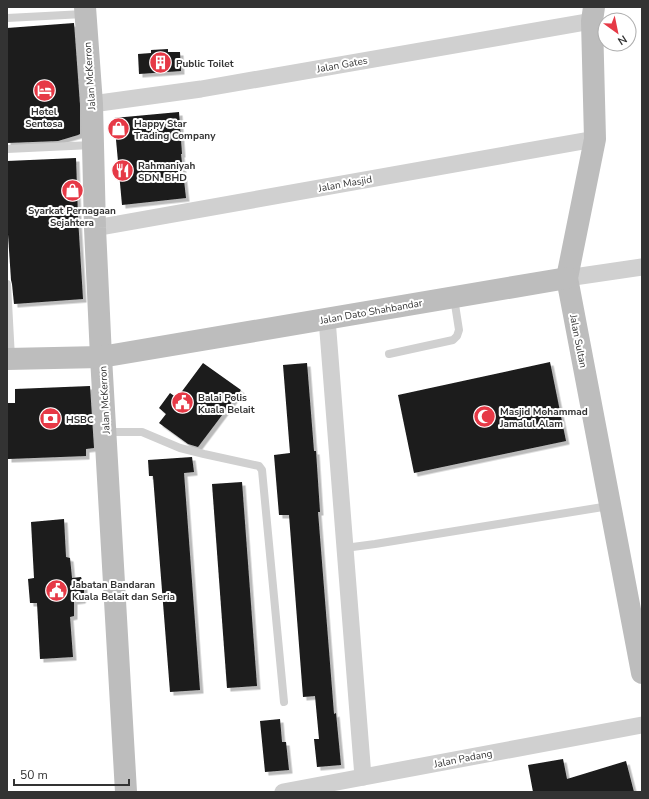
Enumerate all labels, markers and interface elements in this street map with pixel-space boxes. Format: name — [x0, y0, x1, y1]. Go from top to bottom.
north arrow — [597, 12, 637, 52]
text: N — [615, 31, 630, 48]
street label: Jalan McKerron — [81, 42, 99, 111]
building icon: Public Toilet — [147, 50, 173, 76]
street label: Jalan Gates — [315, 54, 369, 76]
place label: Public Toilet — [176, 57, 234, 71]
hotel icon: Hotel Sentosa — [31, 78, 57, 104]
place label: Hotel Sentosa — [25, 105, 63, 131]
shop icon: Happy Star Trading Company — [106, 116, 132, 142]
place label: Happy Star Trading Company — [134, 117, 216, 143]
restaurant icon: Rahmaniyah SDN. BHD — [110, 158, 136, 184]
place label: Rahmaniyah SDN. BHD — [138, 159, 195, 185]
street label: Jalan Masjid — [316, 172, 373, 196]
shop icon: Syarkat Pernagaan Sejahtera — [59, 177, 85, 203]
place label: Syarkat Pernagaan Sejahtera — [28, 204, 116, 230]
street label: Jalan Dato Shahbandar — [318, 296, 424, 328]
street label: Jalan Sultan — [566, 312, 590, 369]
street label: Jalan McKerron — [96, 366, 114, 435]
public building icon: Balai Polis Kuala Belait — [170, 390, 196, 416]
place label: Balai Polis Kuala Belait — [198, 391, 255, 417]
mosque icon: Masjid Mohammad Jamalul Alam — [472, 404, 498, 430]
place label: Masjid Mohammad Jamalul Alam — [499, 405, 588, 431]
bank icon: HSBC — [37, 406, 63, 432]
place label: HSBC — [66, 413, 94, 427]
public building icon: Jabatan Bandaran Kuala Belait dan Seria — [44, 577, 70, 603]
place label: Jabatan Bandaran Kuala Belait dan Seria — [71, 578, 175, 604]
street label: Jalan Padang — [432, 746, 494, 772]
scale bar — [14, 761, 129, 787]
text: 50 m — [20, 767, 48, 783]

